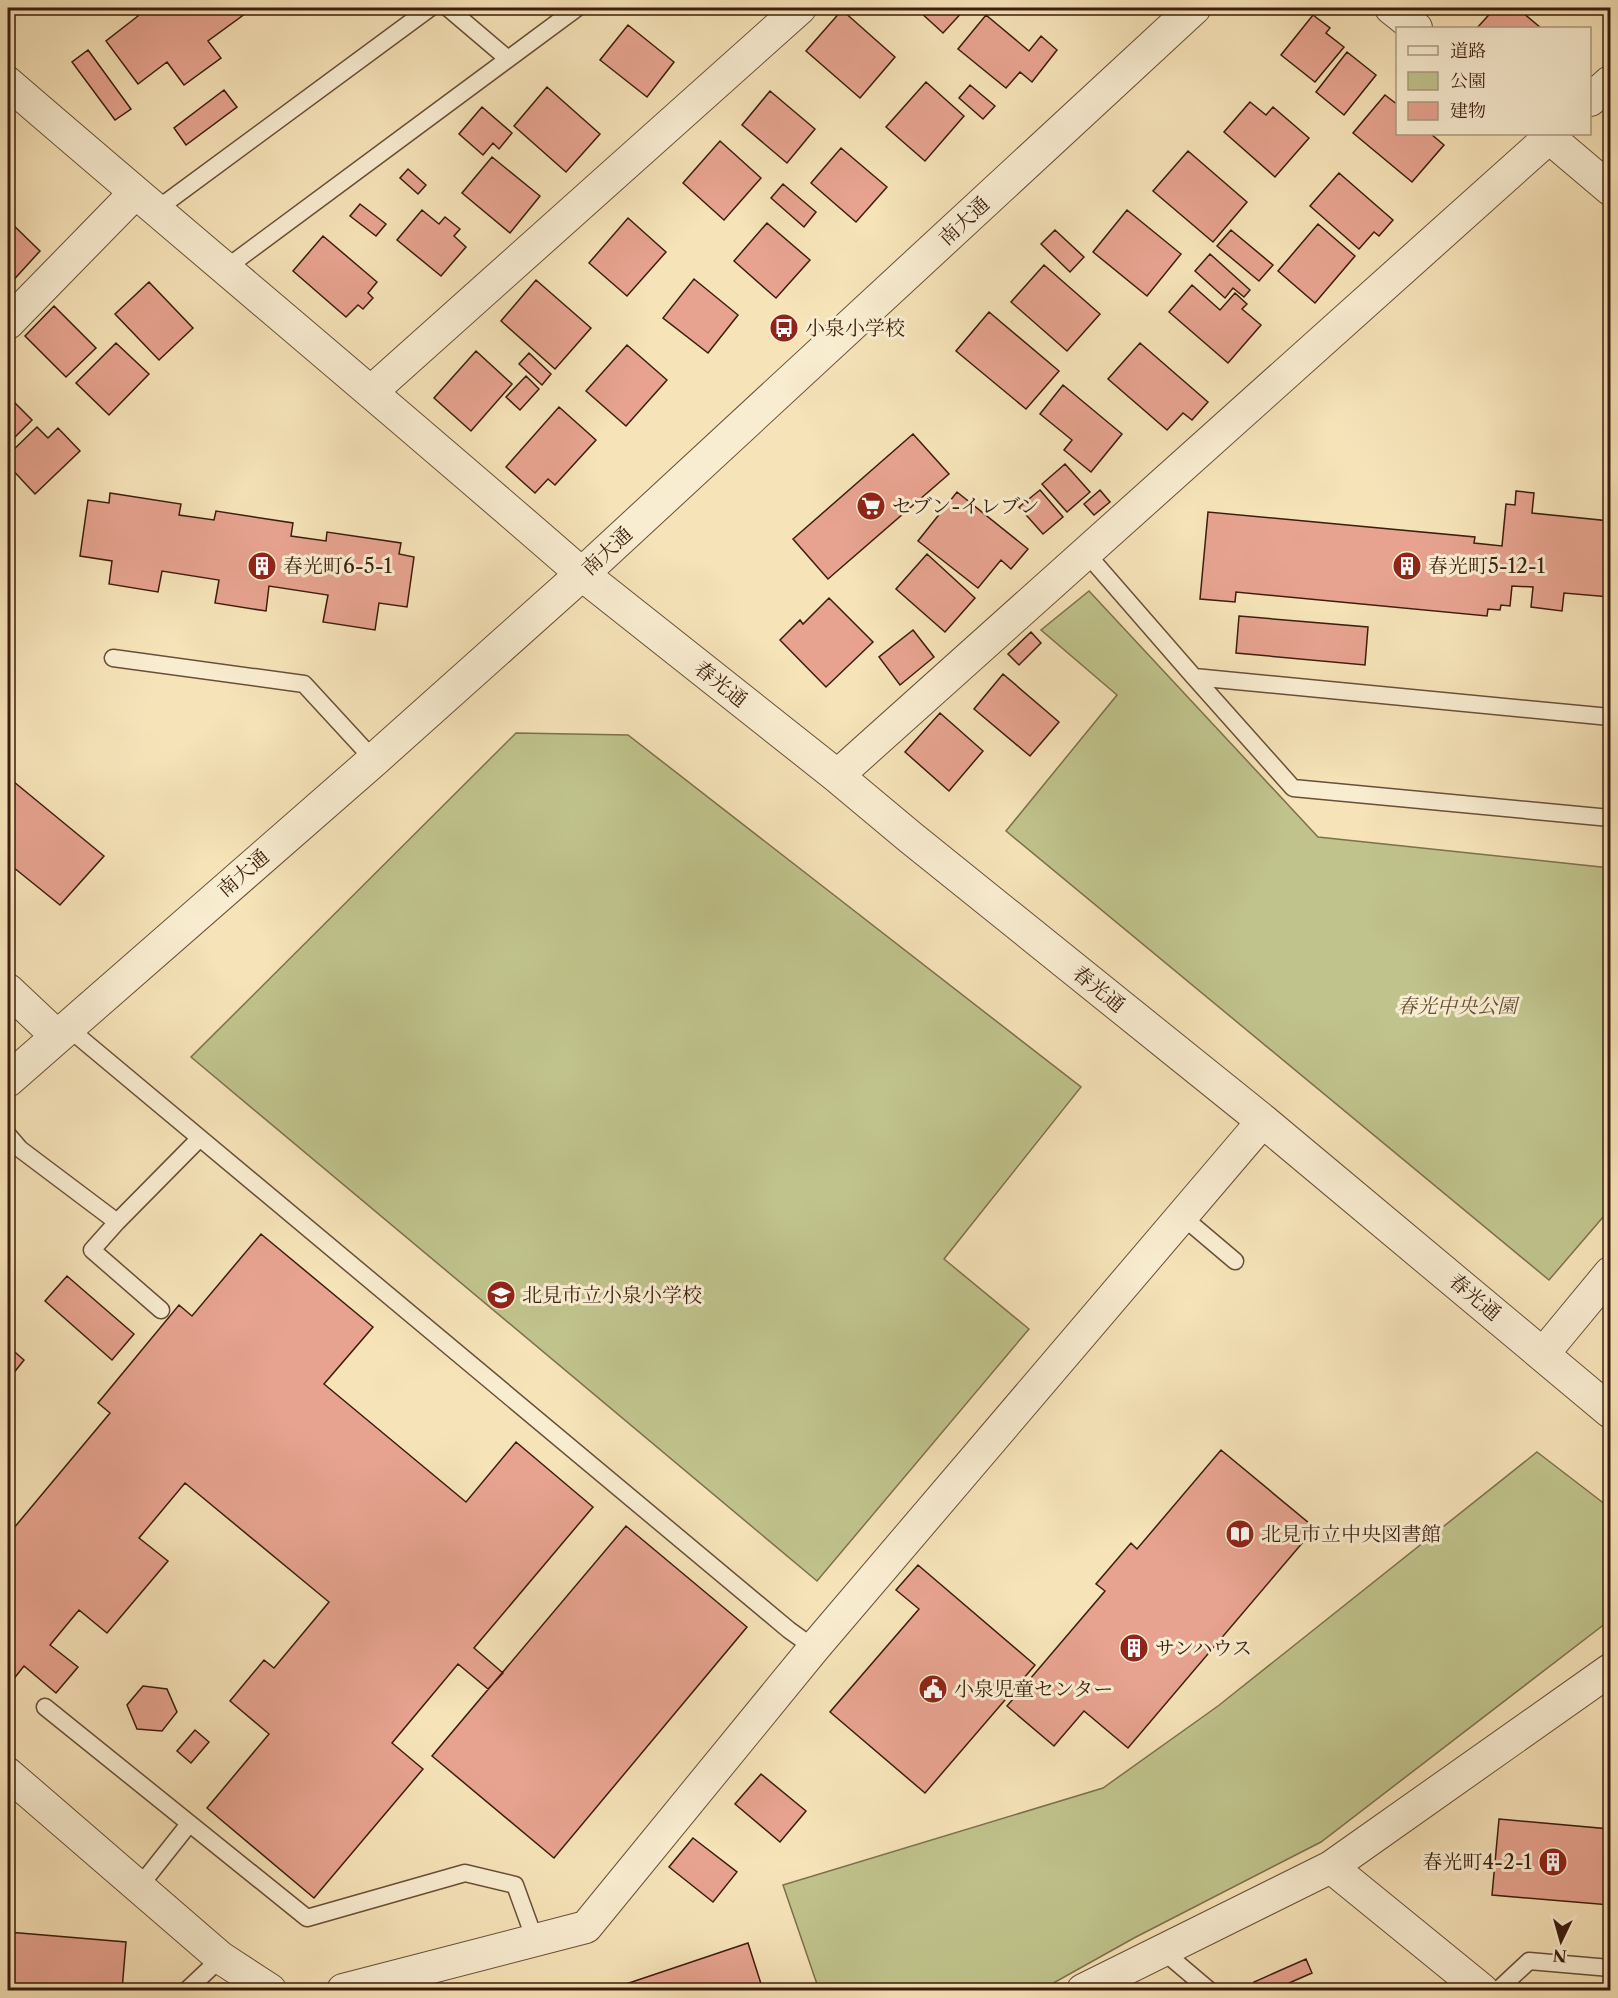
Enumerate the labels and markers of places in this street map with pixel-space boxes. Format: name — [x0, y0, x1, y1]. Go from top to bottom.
bus stop icon: 小泉小学校 — [768, 312, 800, 344]
place label: 小泉小学校 — [805, 316, 905, 340]
supermarket icon: セブン-イレブン — [855, 490, 887, 522]
place label: セブン-イレブン — [892, 494, 1040, 518]
building icon: 春光町6-5-1 — [246, 550, 278, 582]
building icon: 春光町5-12-1 — [1391, 550, 1423, 582]
place label: 春光町6-5-1 — [283, 554, 393, 578]
place label: 春光町5-12-1 — [1428, 554, 1546, 578]
school or university icon: 北見市立小泉小学校 — [485, 1279, 517, 1311]
place label: 北見市立小泉小学校 — [522, 1283, 702, 1307]
library icon: 北見市立中央図書館 — [1224, 1518, 1256, 1550]
place label: 北見市立中央図書館 — [1261, 1522, 1441, 1546]
building icon: サンハウス — [1118, 1632, 1150, 1664]
place label: サンハウス — [1155, 1636, 1252, 1660]
public building icon: 小泉児童センター — [917, 1673, 949, 1705]
place label: 小泉児童センター — [954, 1677, 1113, 1701]
building icon: 春光町4-2-1 — [1537, 1846, 1569, 1878]
place label: 春光町4-2-1 — [1422, 1850, 1533, 1874]

